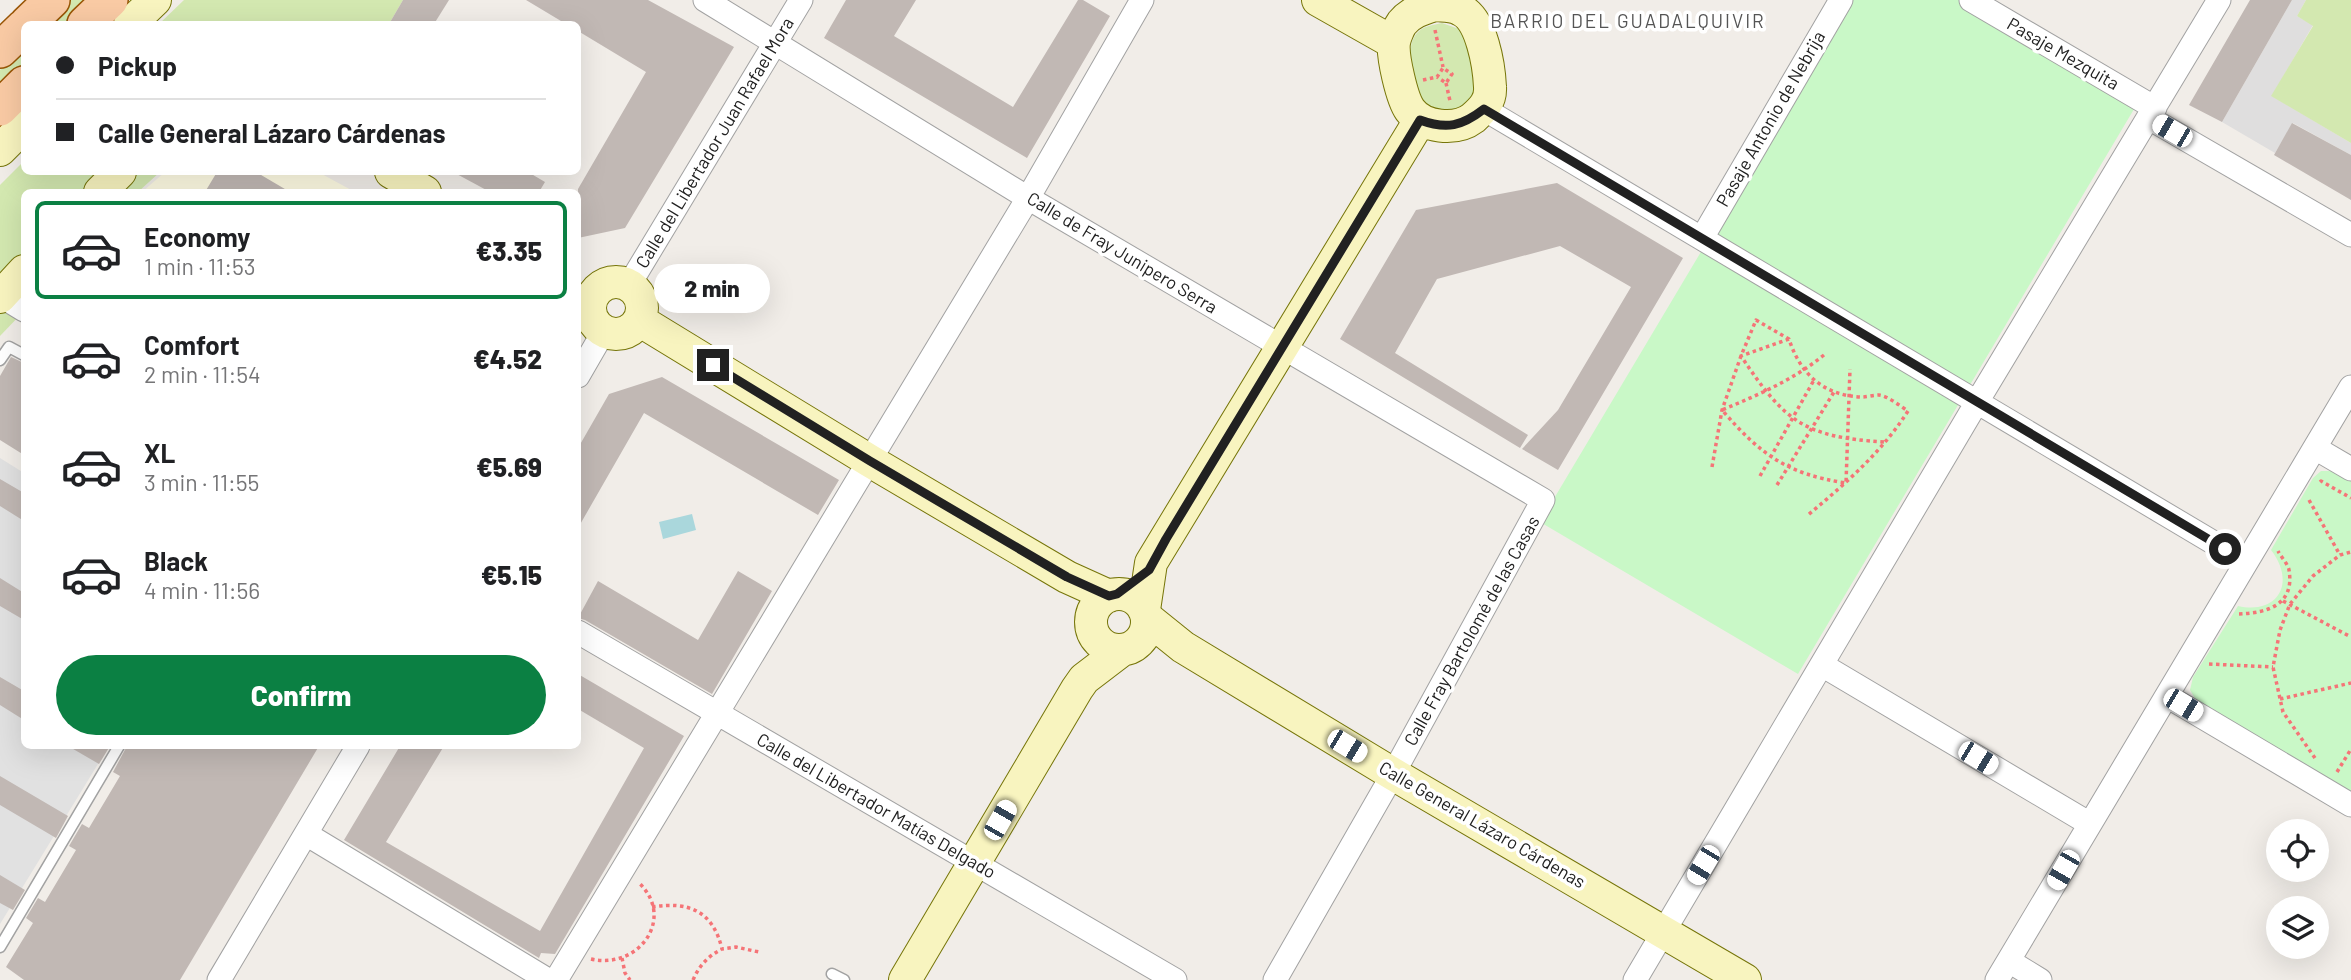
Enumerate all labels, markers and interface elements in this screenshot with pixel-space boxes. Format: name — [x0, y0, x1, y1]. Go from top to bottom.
district label: BARRIO DEL GUADALQUIVIR — [1490, 9, 1766, 32]
street label: Pasaje Mezquita — [2004, 12, 2123, 94]
street label: Calle del Libertador Juan Rafael Mora — [630, 13, 798, 272]
street label: Pasaje Antonio de Nebrija — [1711, 27, 1829, 210]
text: Pickup — [98, 50, 177, 81]
car — [2149, 111, 2196, 151]
text: Calle General Lázaro Cárdenas — [98, 117, 446, 148]
street label: Calle de Fray Junipero Serra — [1023, 187, 1222, 318]
icon: car — [60, 219, 123, 282]
text: Economy — [144, 221, 250, 252]
text: €3.35 — [476, 235, 542, 266]
text: 1 min · 11:53 — [144, 252, 256, 280]
callout: 2 min — [655, 264, 771, 312]
text: 2 min — [684, 274, 740, 302]
icon: car — [60, 327, 123, 390]
text: Comfort — [144, 329, 240, 360]
text: €4.52 — [473, 343, 542, 374]
route end — [697, 349, 729, 381]
text: 2 min · 11:54 — [144, 360, 261, 388]
icon: car — [60, 435, 123, 498]
text: XL — [144, 437, 175, 468]
text: €5.69 — [476, 451, 542, 482]
text: 3 min · 11:55 — [144, 468, 259, 496]
street label: Calle Fray Bartolomé de las Casas — [1399, 512, 1544, 749]
route start — [2209, 533, 2241, 565]
icon: car — [60, 543, 123, 606]
text: Black — [144, 545, 208, 576]
text: €5.15 — [481, 559, 542, 590]
text: 4 min · 11:56 — [144, 576, 260, 604]
button: Confirm — [56, 655, 546, 735]
car — [2160, 685, 2207, 725]
car — [1324, 726, 1371, 766]
street label: Calle del Libertador Matías Delgado — [753, 728, 1000, 883]
car — [1955, 738, 2002, 778]
street label: Calle General Lázaro Cárdenas — [1375, 756, 1590, 892]
car — [981, 797, 1020, 843]
map controls — [2266, 819, 2329, 959]
button: locate — [2266, 819, 2329, 882]
car — [1684, 842, 1723, 888]
car — [2044, 847, 2083, 893]
button: layers — [2266, 896, 2329, 959]

